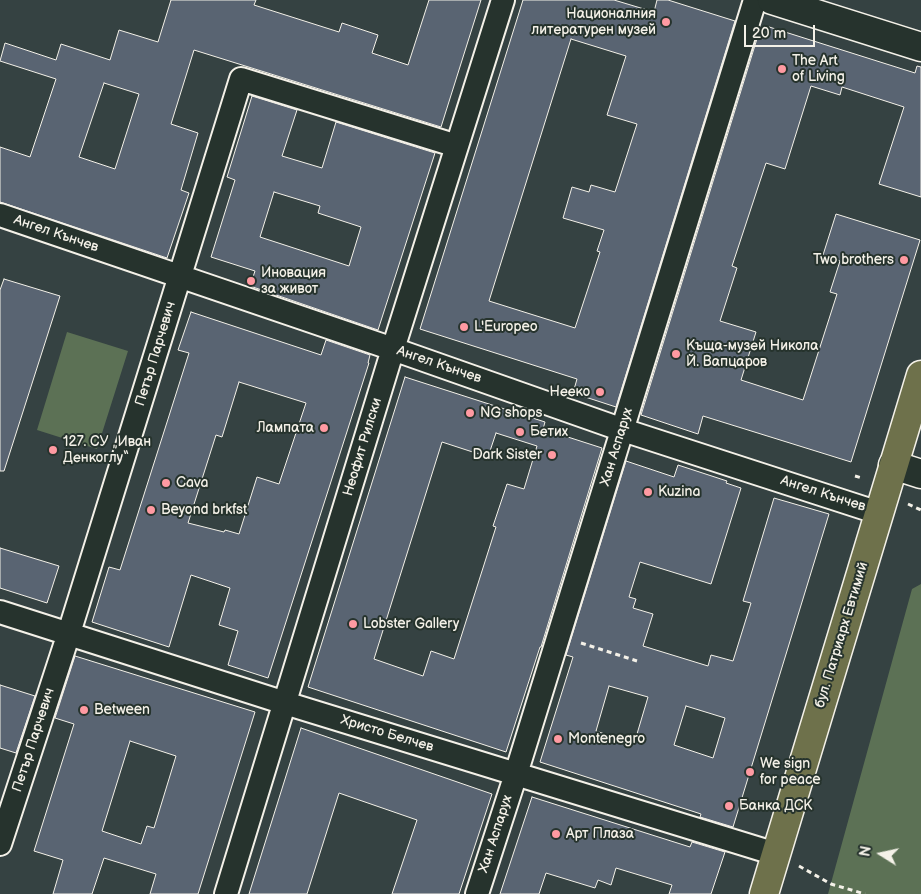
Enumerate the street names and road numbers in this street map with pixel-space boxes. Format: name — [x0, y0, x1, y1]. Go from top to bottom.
street label: Ангел Кънчев — [11, 212, 101, 256]
street label: Петър Парчевич — [132, 300, 180, 408]
street label: Ангел Кънчев — [394, 343, 484, 387]
street label: Неофит Рилски — [340, 396, 386, 498]
street label: Хан Аспарух — [597, 406, 637, 488]
street label: Ангел Кънчев — [778, 472, 868, 516]
street label: бул. Патриарх Евтимий — [812, 560, 872, 710]
street label: Петър Парчевич — [9, 686, 59, 794]
street label: Христо Белчев — [339, 712, 435, 756]
street label: Хан Аспарух — [476, 793, 516, 875]

